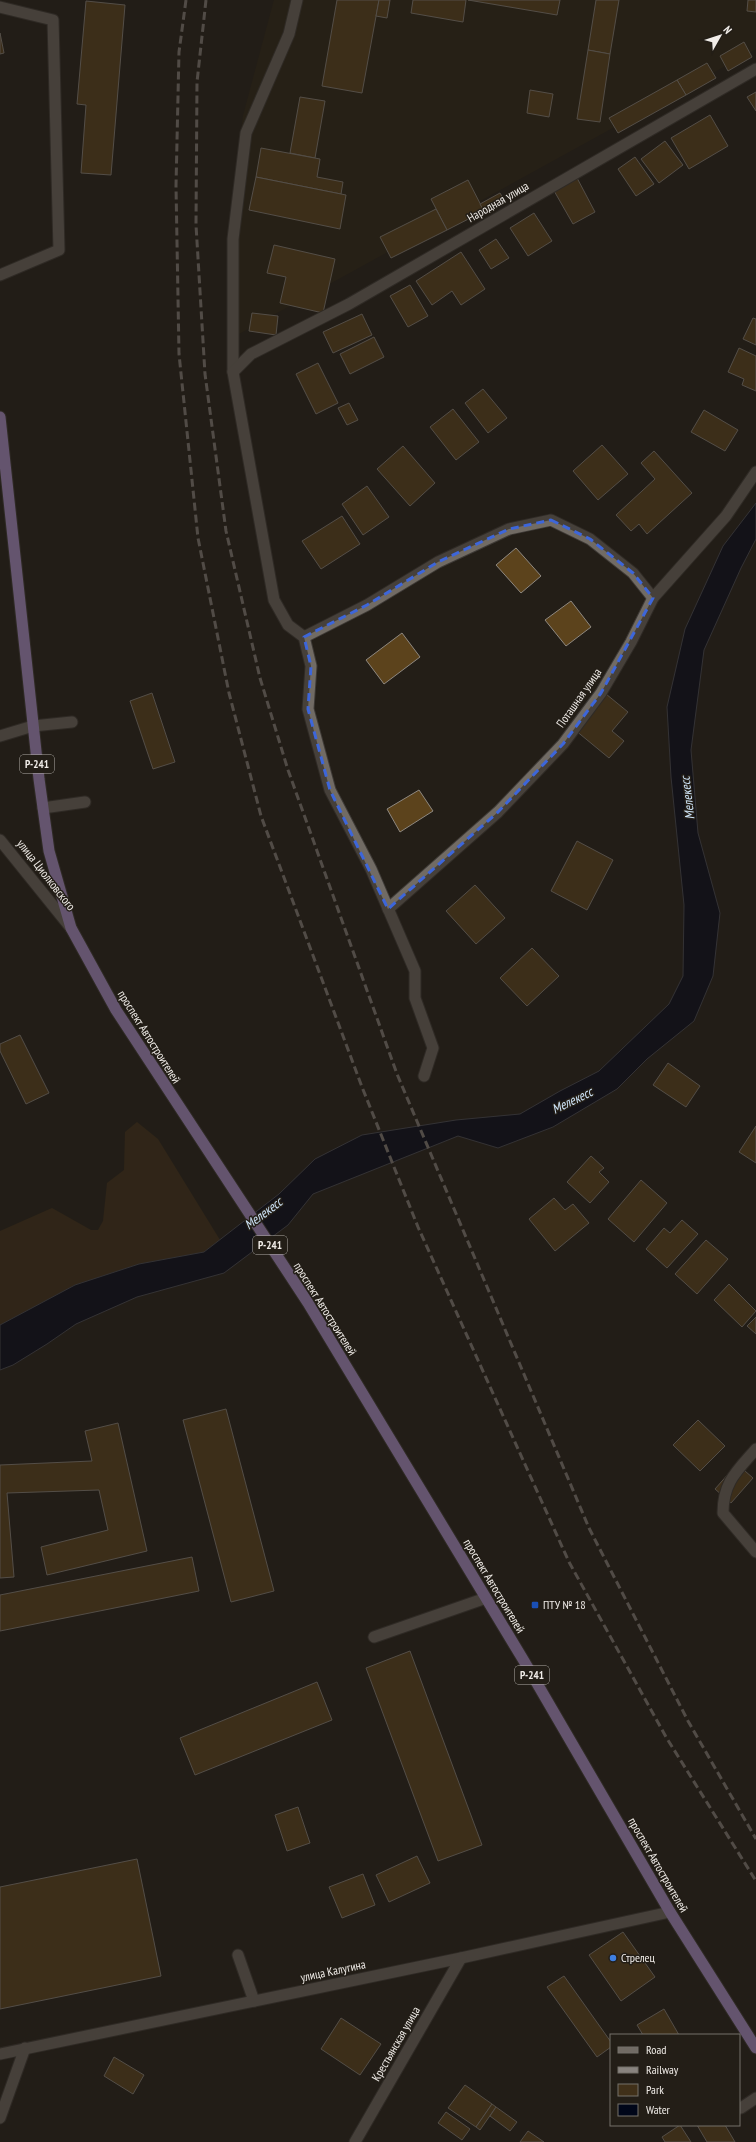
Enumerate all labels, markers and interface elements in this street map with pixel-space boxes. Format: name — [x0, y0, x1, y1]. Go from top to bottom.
north arrow — [700, 16, 740, 56]
text: N — [720, 23, 735, 36]
street label: Народная улица — [464, 178, 531, 225]
street label: Поташная улица — [553, 665, 605, 730]
road number: Р-241 — [20, 755, 54, 773]
water label: Мелекесс — [676, 774, 699, 820]
street label: улица Циолковского — [14, 836, 79, 913]
street label: проспект Автостроителей — [115, 987, 184, 1086]
water label: Мелекесс — [549, 1083, 597, 1118]
water label: Мелекесс — [241, 1193, 287, 1233]
road number: Р-241 — [253, 1236, 287, 1254]
street label: проспект Автостроителей — [291, 1259, 360, 1358]
street label: проспект Автостроителей — [460, 1536, 528, 1635]
place label: ПТУ № 18 — [543, 1597, 586, 1612]
marker: ПТУ № 18 — [530, 1600, 540, 1610]
road number: Р-241 — [515, 1666, 549, 1684]
street label: проспект Автостроителей — [625, 1815, 692, 1915]
place label: Стрелец — [621, 1950, 656, 1965]
marker: Стрелец — [608, 1953, 618, 1963]
street label: улица Калугина — [299, 1956, 367, 1985]
street label: Крестьянская улица — [368, 2004, 423, 2084]
legend — [610, 2034, 740, 2126]
text: Road — [646, 2042, 666, 2057]
text: Railway — [646, 2062, 679, 2077]
text: Park — [646, 2082, 664, 2097]
text: Water — [646, 2102, 671, 2117]

